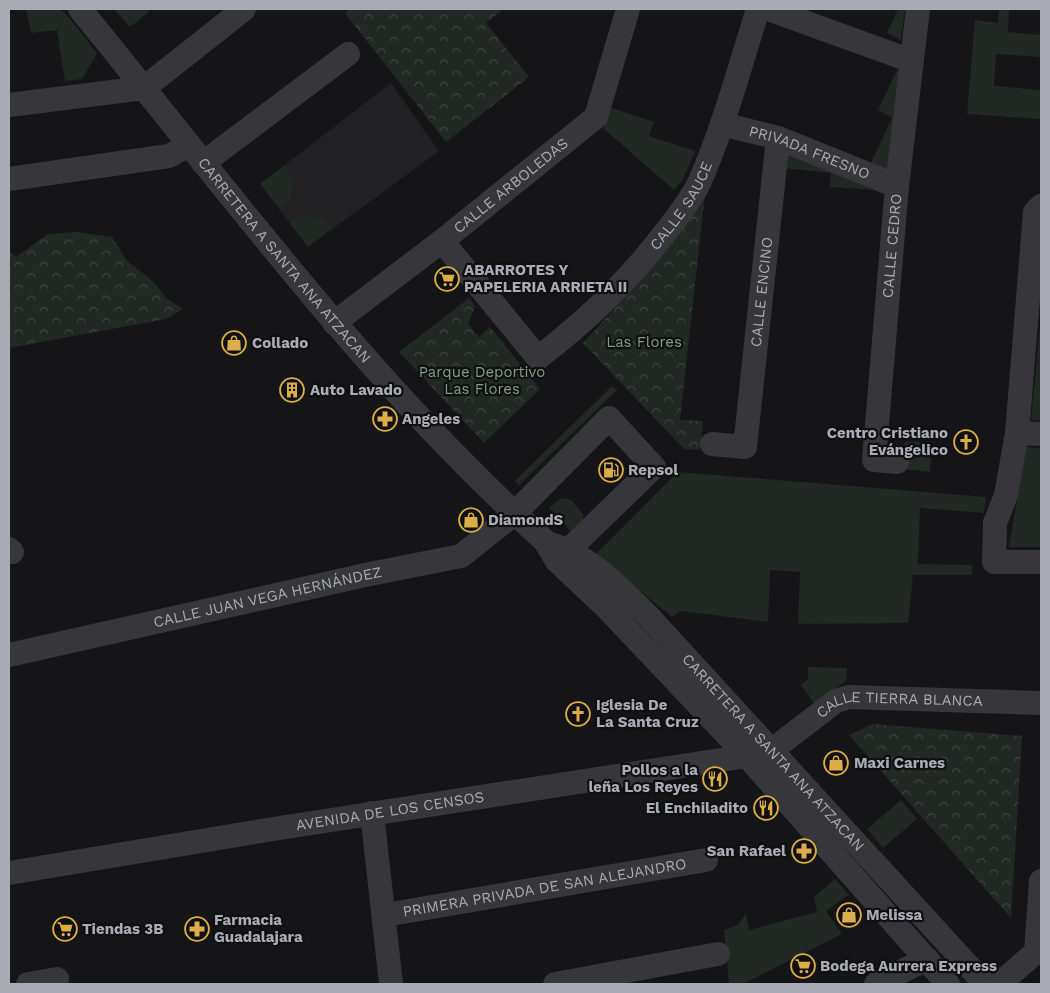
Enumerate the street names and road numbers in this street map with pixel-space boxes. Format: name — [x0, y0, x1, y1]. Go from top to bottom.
street label: PRIVADA FRESNO — [747, 122, 872, 183]
street label: CALLE ARBOLEDAS — [450, 134, 572, 237]
street label: CARRETERA A SANTA ANA ATZACAN — [194, 154, 375, 367]
street label: CALLE SAUCE — [646, 159, 716, 254]
street label: CALLE CEDRO — [879, 193, 905, 299]
street label: CALLE ENCINO — [747, 236, 776, 348]
street label: CALLE JUAN VEGA HERNÁNDEZ — [152, 563, 383, 631]
street label: CARRETERA A SANTA ANA ATZACAN — [678, 650, 868, 855]
street label: CALLE TIERRA BLANCA — [813, 688, 983, 722]
street label: AVENIDA DE LOS CENSOS — [295, 788, 485, 834]
street label: PRIMERA PRIVADA DE SAN ALEJANDRO — [401, 854, 688, 921]

